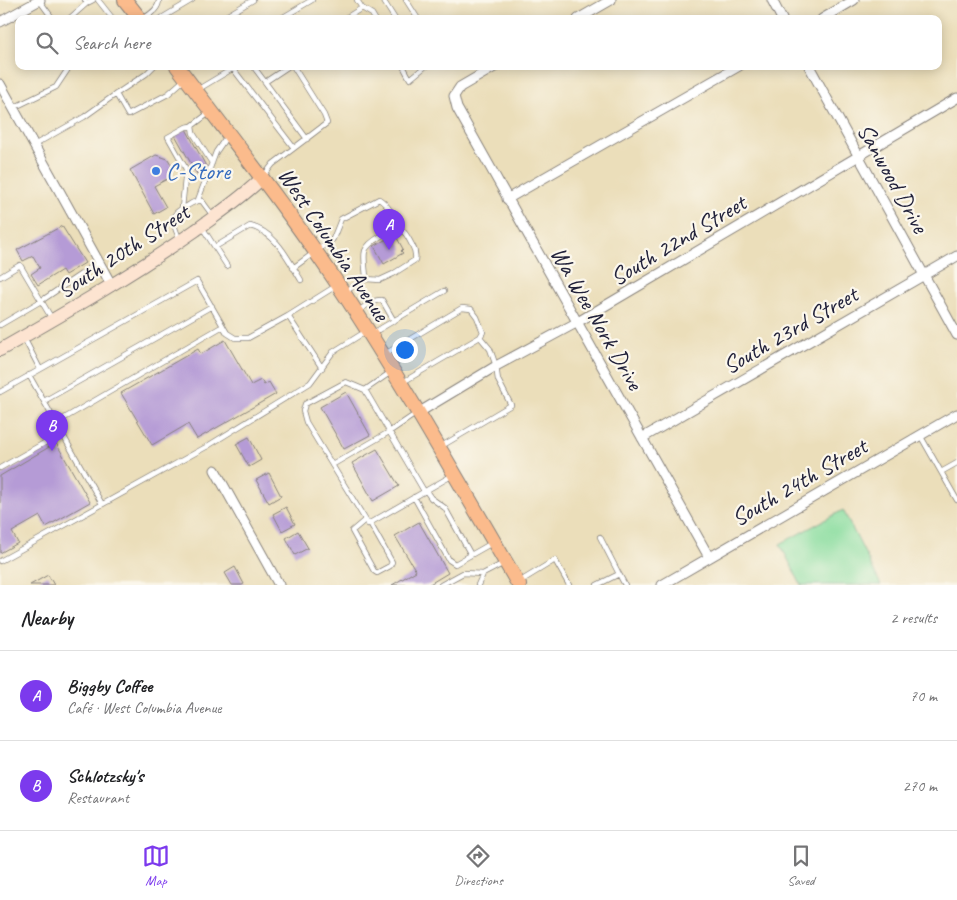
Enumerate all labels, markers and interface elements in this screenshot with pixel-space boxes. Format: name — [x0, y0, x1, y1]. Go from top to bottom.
search box — [15, 15, 942, 70]
icon: search — [33, 29, 61, 57]
text: Search here — [73, 31, 150, 55]
street label: Sanwood Drive — [851, 118, 936, 240]
place label: C-Store — [166, 156, 232, 186]
street label: West Columbia Avenue — [271, 161, 397, 327]
marker: C-Store — [150, 165, 162, 177]
street label: South 22nd Street — [605, 187, 753, 292]
street label: South 20th Street — [51, 196, 196, 305]
pin: A — [373, 209, 405, 250]
street label: Wa Wee Nork Drive — [544, 241, 651, 397]
street label: South 23rd Street — [717, 278, 865, 381]
your location — [392, 337, 418, 363]
pin: B — [36, 410, 68, 451]
street label: South 24th Street — [726, 430, 874, 533]
text: Nearby — [20, 605, 73, 631]
text: 2 results — [890, 608, 937, 628]
text: Biggby Coffee — [67, 674, 152, 698]
text: A — [32, 686, 40, 706]
text: 70 m — [910, 686, 937, 706]
text: Café · West Columbia Avenue — [67, 698, 222, 718]
text: Schlotzsky's — [67, 764, 143, 788]
text: B — [32, 776, 40, 796]
text: 270 m — [903, 776, 937, 796]
text: Restaurant — [67, 788, 129, 808]
tab: Map — [142, 842, 170, 889]
tab: Directions — [454, 842, 503, 889]
tab: Saved — [787, 842, 815, 889]

